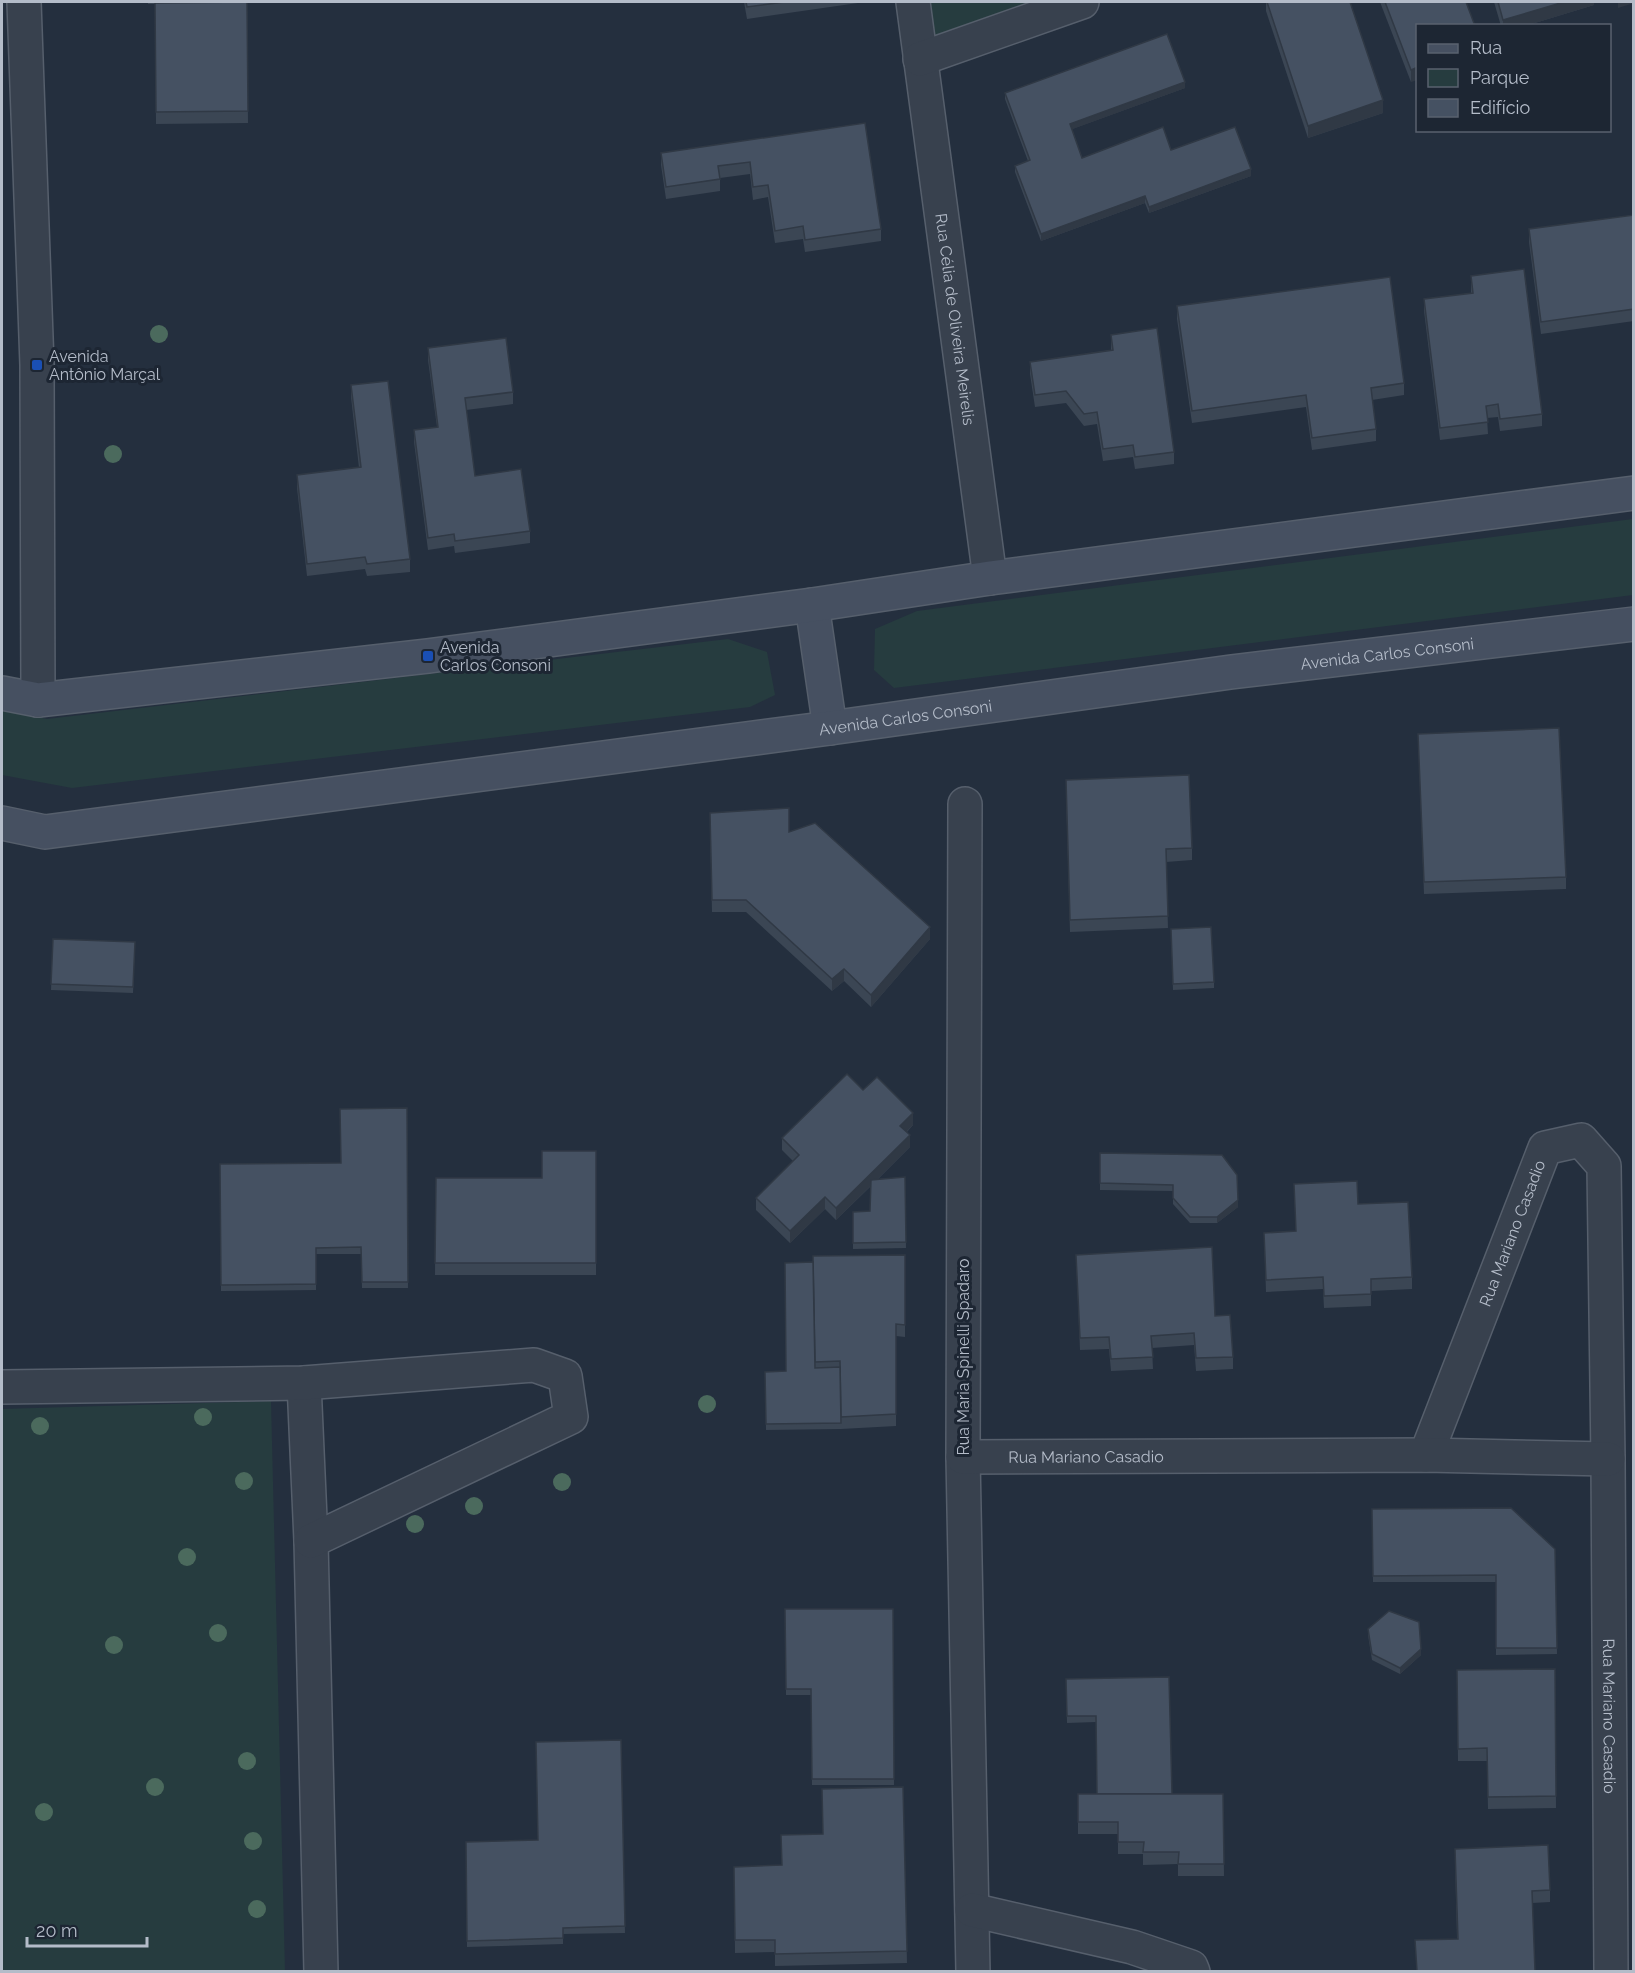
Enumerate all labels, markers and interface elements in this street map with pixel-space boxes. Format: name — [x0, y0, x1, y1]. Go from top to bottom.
legend — [1416, 24, 1611, 132]
text: Rua — [1470, 37, 1502, 58]
text: Parque — [1470, 67, 1530, 88]
text: Edifício — [1470, 97, 1530, 118]
street label: Rua Célia de Oliveira Meirelis — [931, 212, 979, 427]
place label: Avenida Antônio Marçal — [49, 347, 161, 384]
marker: Avenida Antônio Marçal — [30, 358, 44, 372]
street label: Avenida Carlos Consoni — [1299, 634, 1475, 674]
place label: Avenida Carlos Consoni — [440, 638, 551, 675]
marker: Avenida Carlos Consoni — [421, 649, 435, 663]
street label: Avenida Carlos Consoni — [818, 696, 993, 739]
street label: Rua Mariano Casadio — [1476, 1157, 1549, 1309]
street label: Rua Maria Spinelli Spadaro — [954, 1258, 973, 1456]
street label: Rua Mariano Casadio — [1008, 1447, 1164, 1467]
street label: Rua Mariano Casadio — [1599, 1638, 1619, 1794]
scale bar — [27, 1910, 147, 1948]
text: 20 m — [36, 1920, 78, 1941]

